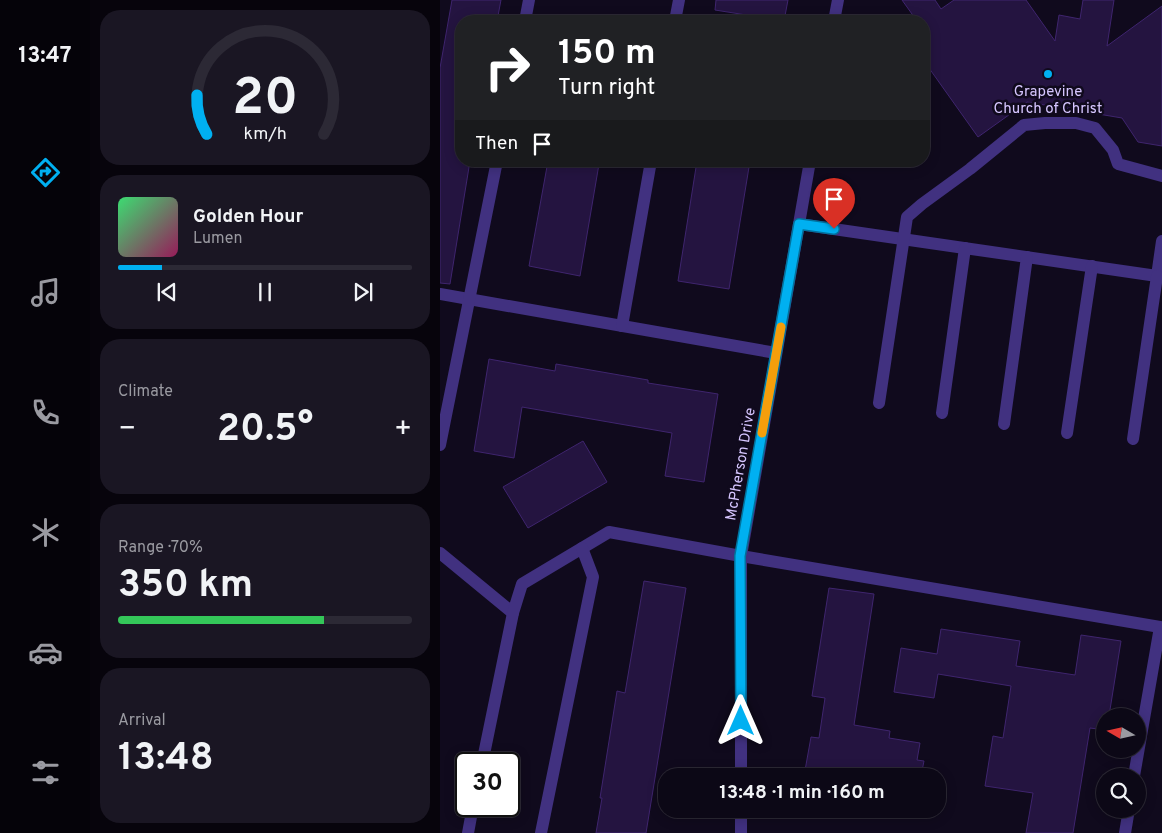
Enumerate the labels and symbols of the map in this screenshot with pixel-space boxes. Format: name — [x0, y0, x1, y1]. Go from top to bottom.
marker: Grapevine Church of Christ — [1042, 68, 1054, 80]
place label: Grapevine Church of Christ — [994, 83, 1102, 119]
pin — [813, 178, 855, 229]
street label: McPherson Drive — [722, 406, 761, 522]
position arrow — [714, 694, 766, 746]
north arrow — [1096, 708, 1146, 758]
speed limit sign: 30 — [455, 752, 520, 817]

